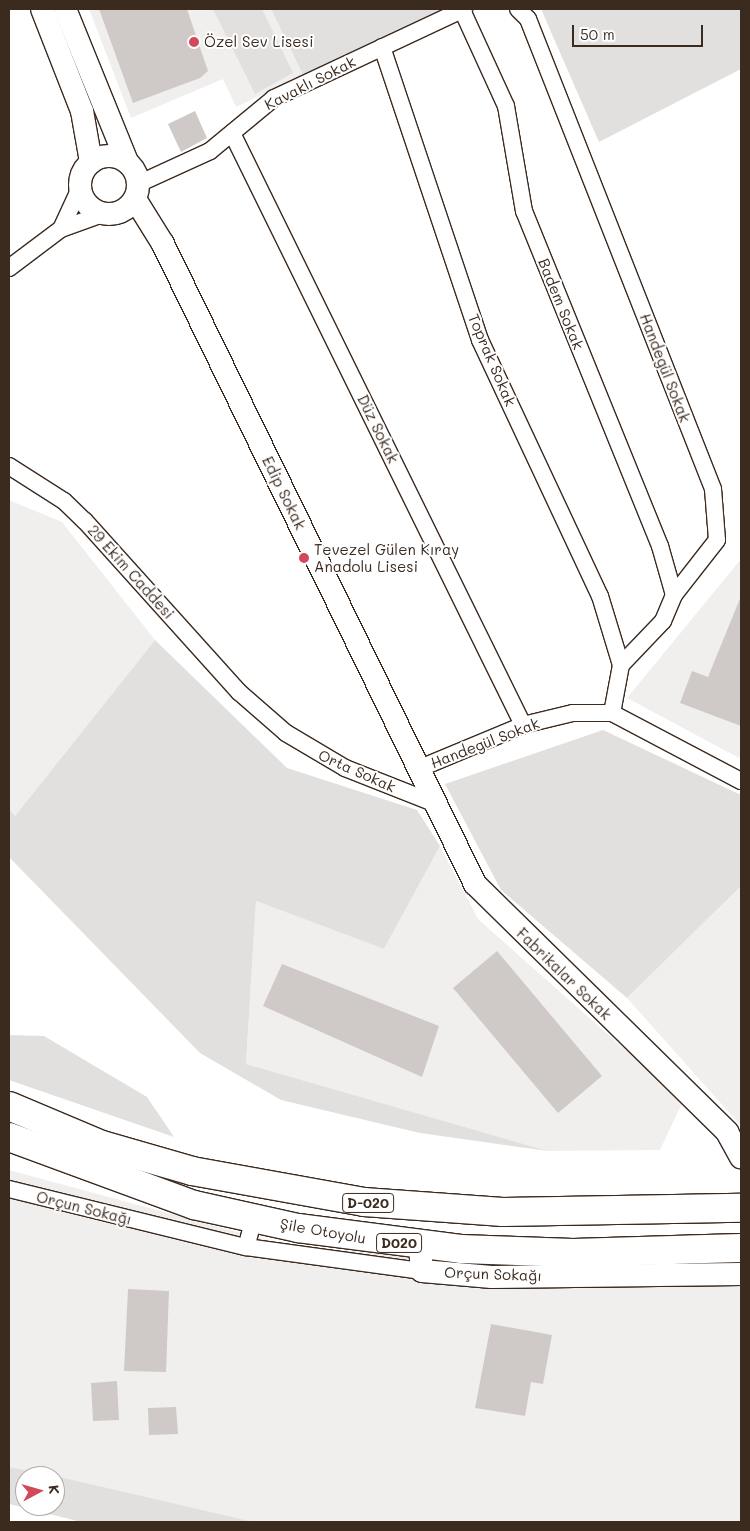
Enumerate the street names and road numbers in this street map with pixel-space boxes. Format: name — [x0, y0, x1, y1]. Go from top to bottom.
street label: Kavaklı Sokak — [262, 52, 358, 114]
street label: Badem Sokak — [535, 256, 587, 352]
street label: Toprak Sokak — [464, 311, 520, 409]
street label: Handegül Sokak — [636, 311, 694, 425]
street label: Düz Sokak — [354, 392, 402, 466]
street label: Edip Sokak — [259, 453, 309, 533]
street label: 29 Ekim Caddesi — [84, 521, 178, 623]
street label: Handegül Sokak — [428, 714, 542, 772]
street label: Orta Sokak — [316, 746, 398, 796]
street label: Fabrikalar Sokak — [513, 924, 615, 1024]
street label: Orçun Sokağı — [34, 1187, 134, 1229]
road number: D-020 — [342, 1192, 394, 1214]
street label: Şile Otoyolu — [279, 1215, 367, 1247]
road number: D020 — [375, 1232, 423, 1254]
street label: Orçun Sokağı — [444, 1263, 542, 1285]

